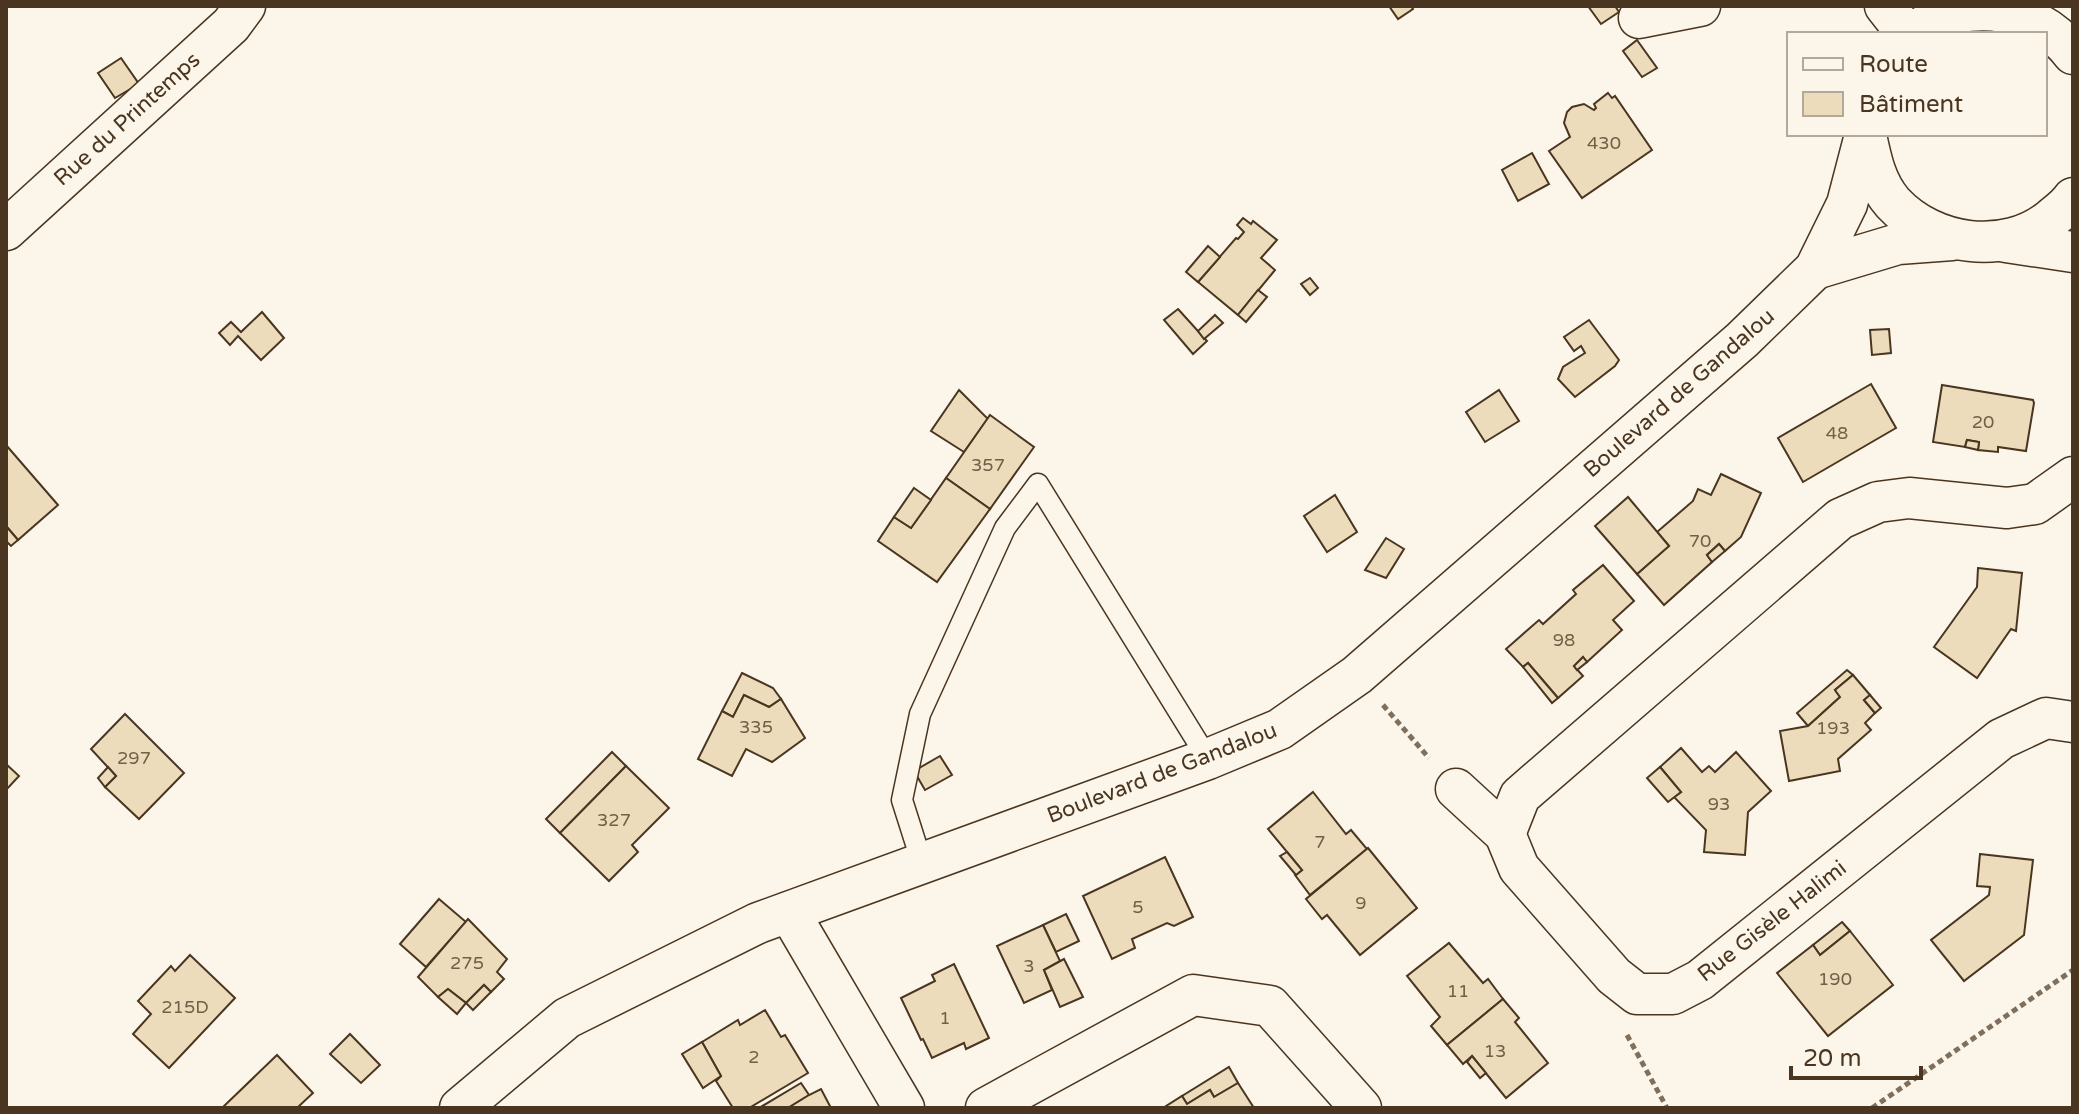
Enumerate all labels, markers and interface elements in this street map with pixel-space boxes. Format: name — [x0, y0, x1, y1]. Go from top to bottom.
legend — [1787, 32, 2047, 136]
street label: Rue du Printemps — [49, 47, 205, 191]
text: Route — [1859, 50, 1928, 79]
text: Bâtiment — [1859, 90, 1963, 119]
house number: 430 — [1587, 132, 1621, 154]
street label: Boulevard de Gandalou — [1578, 303, 1780, 483]
house number: 20 — [1972, 411, 1994, 433]
house number: 48 — [1826, 422, 1848, 444]
house number: 357 — [971, 454, 1005, 476]
house number: 70 — [1689, 530, 1711, 552]
house number: 98 — [1553, 629, 1575, 651]
house number: 335 — [739, 716, 773, 738]
street label: Boulevard de Gandalou — [1043, 717, 1281, 829]
house number: 193 — [1816, 717, 1850, 739]
house number: 297 — [117, 747, 151, 769]
house number: 93 — [1708, 793, 1730, 815]
house number: 327 — [597, 809, 631, 831]
house number: 7 — [1314, 831, 1326, 853]
street label: Rue Gisèle Halimi — [1692, 855, 1852, 987]
house number: 9 — [1355, 892, 1367, 914]
house number: 5 — [1132, 896, 1144, 918]
house number: 275 — [450, 952, 484, 974]
house number: 3 — [1023, 955, 1035, 977]
house number: 190 — [1818, 968, 1852, 990]
house number: 11 — [1447, 980, 1469, 1002]
house number: 215D — [161, 996, 209, 1018]
house number: 1 — [939, 1007, 951, 1029]
scale bar — [1791, 1030, 1921, 1080]
house number: 13 — [1484, 1040, 1506, 1062]
text: 20 m — [1803, 1044, 1861, 1073]
house number: 2 — [748, 1046, 760, 1068]

